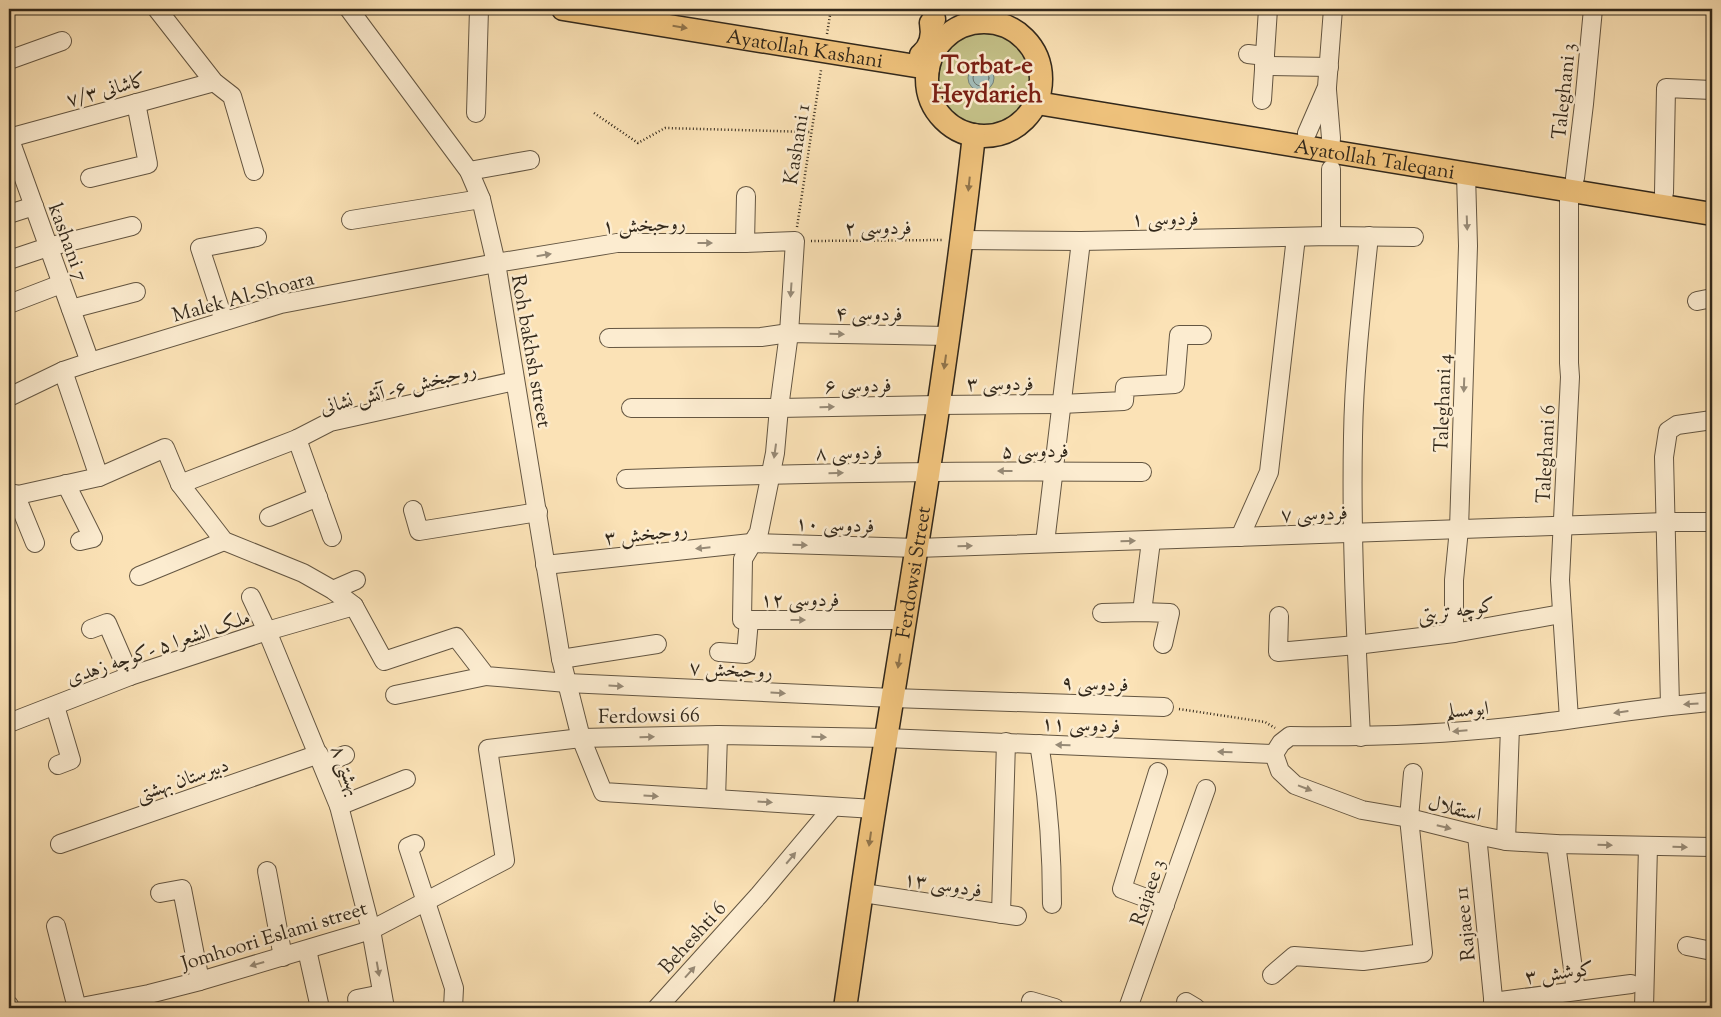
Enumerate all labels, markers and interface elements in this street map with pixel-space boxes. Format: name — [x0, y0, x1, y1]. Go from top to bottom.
one-way arrow — [672, 24, 688, 32]
street label: Ayatollah Kashani — [724, 24, 885, 78]
street label: Taleghani 3 — [1546, 42, 1585, 141]
district label: Torbat-e Heydarieh — [932, 49, 1043, 114]
street label: کاشانی ۷/۳ — [63, 67, 150, 116]
street label: Kashani 1 — [778, 102, 819, 187]
street label: Ayatollah Taleqani — [1292, 133, 1457, 189]
one-way arrow — [964, 176, 972, 192]
street label: kashani 7 — [39, 200, 94, 286]
street label: فردوسی ۱ — [1131, 205, 1199, 236]
street label: روحبخش ۱ — [602, 211, 686, 242]
street label: فردوسی ۲ — [844, 215, 912, 244]
one-way arrow — [1463, 215, 1471, 231]
one-way arrow — [698, 239, 714, 247]
one-way arrow — [536, 251, 552, 259]
street label: Malek Al-Shoara — [169, 266, 318, 331]
street label: Roh bakhsh street — [502, 273, 557, 430]
one-way arrow — [787, 282, 795, 298]
street label: فردوسی ۴ — [835, 300, 903, 331]
one-way arrow — [830, 330, 846, 338]
street label: Taleghani 4 — [1428, 353, 1461, 453]
one-way arrow — [940, 354, 948, 370]
street label: روحبخش ۶- آتش نشانی — [317, 357, 480, 424]
street label: فردوسی ۳ — [966, 371, 1034, 400]
street label: فردوسی ۶ — [824, 372, 892, 403]
one-way arrow — [1459, 378, 1467, 394]
one-way arrow — [820, 403, 836, 411]
street label: Taleghani 6 — [1530, 404, 1565, 504]
street label: فردوسی ۵ — [1001, 438, 1069, 467]
street label: فردوسی ۸ — [815, 439, 883, 470]
one-way arrow — [770, 444, 778, 460]
one-way arrow — [997, 467, 1013, 475]
one-way arrow — [829, 469, 845, 477]
street label: فردوسی ۷ — [1280, 500, 1348, 531]
street label: Ferdowsi Street — [890, 504, 940, 641]
street label: فردوسی ۱۰ — [795, 511, 875, 542]
street label: روحبخش ۳ — [603, 517, 689, 554]
one-way arrow — [1120, 537, 1136, 545]
one-way arrow — [792, 541, 808, 549]
one-way arrow — [958, 542, 974, 550]
one-way arrow — [695, 545, 711, 553]
street label: فردوسی ۱۲ — [761, 587, 839, 616]
street label: کوچه تربتی — [1415, 592, 1497, 633]
street label: ملک الشعرا ۵ -کوچه زهدی — [63, 604, 255, 694]
one-way arrow — [790, 616, 806, 624]
one-way arrow — [895, 653, 903, 669]
street label: روحبخش ۷ — [688, 655, 773, 688]
street label: فردوسی ۹ — [1061, 670, 1129, 701]
one-way arrow — [608, 682, 624, 690]
one-way arrow — [770, 689, 786, 697]
street label: ابومسلم — [1444, 695, 1491, 732]
one-way arrow — [1683, 700, 1699, 708]
street label: Ferdowsi 66 — [598, 702, 700, 733]
one-way arrow — [1613, 708, 1629, 716]
street label: فردوسی ۱۱ — [1041, 711, 1121, 742]
one-way arrow — [1452, 727, 1468, 735]
one-way arrow — [639, 732, 655, 740]
one-way arrow — [811, 733, 827, 741]
one-way arrow — [1055, 740, 1071, 748]
street label: بهشتی ۸ — [322, 741, 368, 801]
one-way arrow — [1217, 747, 1233, 755]
street label: دبیرستان بهشتی — [132, 752, 233, 811]
one-way arrow — [1297, 785, 1312, 792]
street label: استقلال — [1425, 790, 1484, 831]
one-way arrow — [644, 792, 660, 800]
one-way arrow — [757, 799, 773, 807]
one-way arrow — [1437, 823, 1452, 831]
one-way arrow — [866, 831, 874, 847]
one-way arrow — [1597, 841, 1613, 849]
one-way arrow — [1672, 843, 1688, 851]
one-way arrow — [785, 851, 796, 864]
street label: Rajaee 3 — [1124, 856, 1174, 930]
street label: فردوسی ۱۳ — [901, 866, 984, 907]
street label: Rajaee 11 — [1448, 885, 1485, 962]
street label: Jomhoori Eslami street — [177, 895, 371, 980]
street label: Beheshti 6 — [653, 896, 734, 981]
street label: کوشش ۳ — [1523, 956, 1595, 993]
one-way arrow — [250, 961, 265, 969]
one-way arrow — [374, 962, 382, 978]
one-way arrow — [684, 967, 696, 979]

